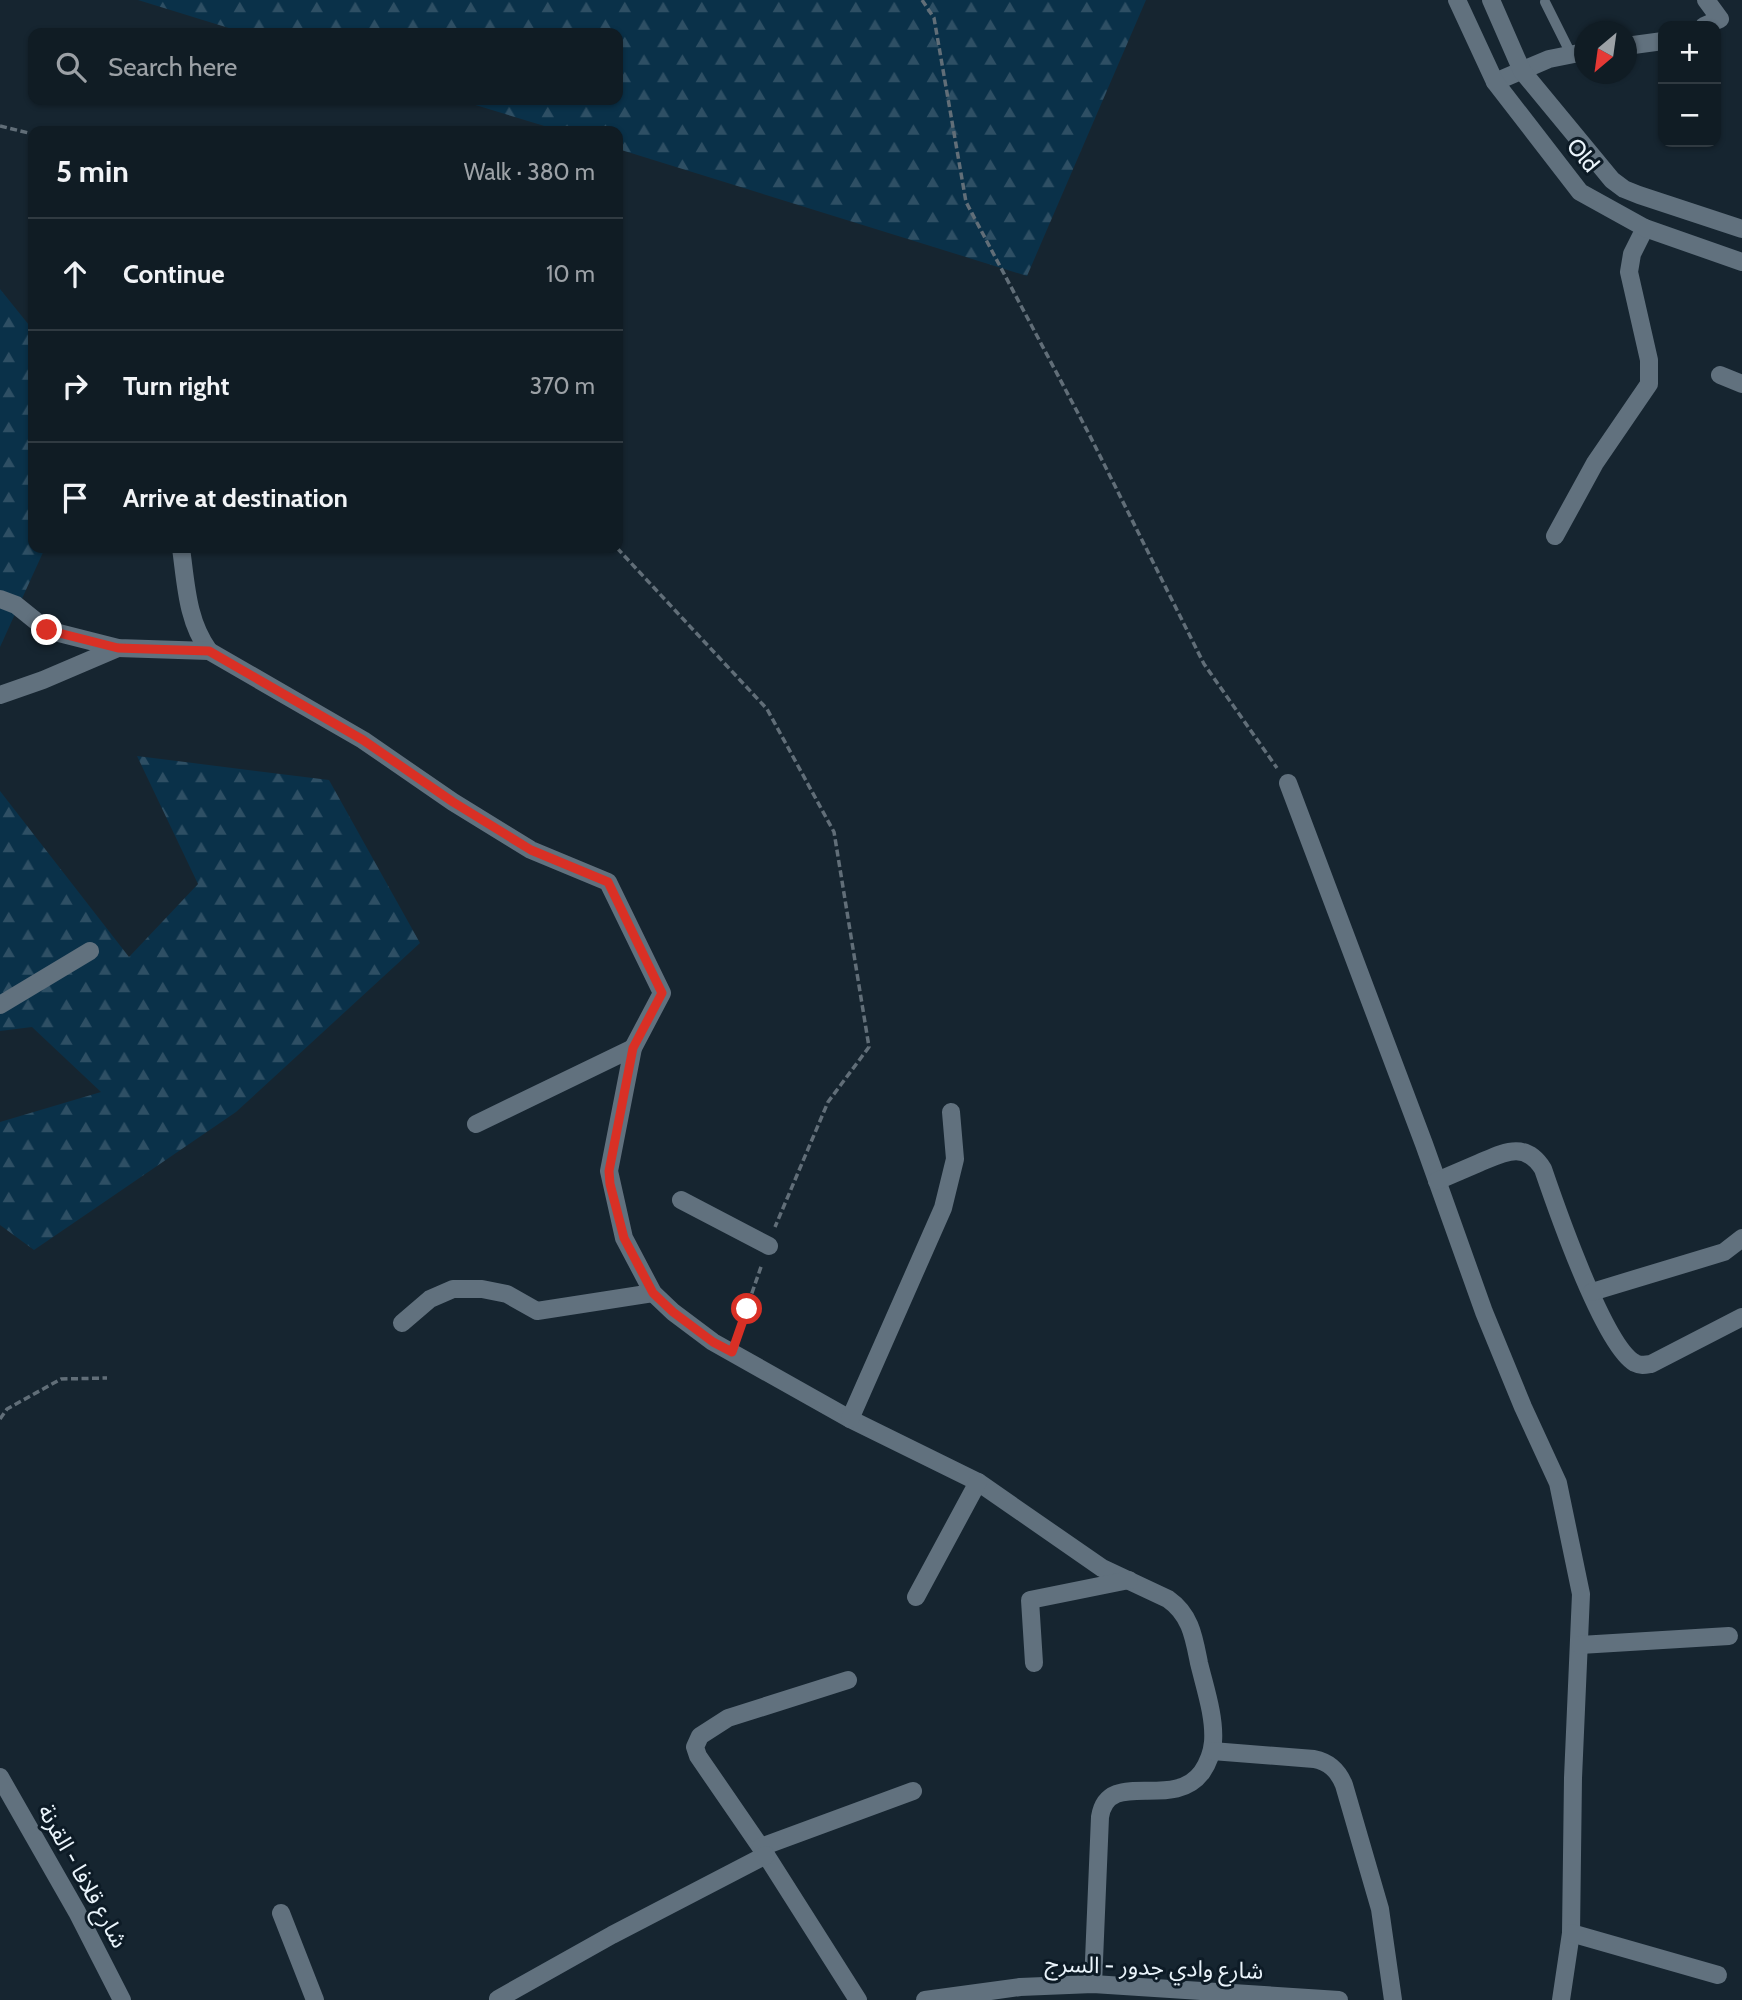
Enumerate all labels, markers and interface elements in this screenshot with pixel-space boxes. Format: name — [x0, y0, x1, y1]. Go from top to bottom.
north arrow — [1574, 21, 1637, 84]
map controls — [1658, 21, 1721, 147]
button: + — [1658, 21, 1721, 84]
search box — [28, 28, 623, 105]
icon: search — [52, 48, 90, 86]
text: Search here — [108, 51, 237, 83]
button: − — [1658, 84, 1721, 147]
street label: Old — [1561, 132, 1605, 178]
text: 5 min — [56, 153, 129, 190]
text: Walk · 380 m — [464, 158, 595, 186]
icon: ahead — [56, 255, 94, 293]
text: Continue — [123, 258, 225, 290]
text: 10 m — [546, 260, 595, 288]
icon: right — [56, 367, 94, 405]
text: Turn right — [123, 370, 229, 402]
text: 370 m — [530, 372, 595, 400]
icon: arrive — [56, 479, 94, 517]
text: Arrive at destination — [123, 482, 348, 514]
route end — [31, 614, 62, 645]
route start — [731, 1293, 762, 1324]
street label: شارع قلافا - القرنة — [29, 1799, 134, 1954]
street label: شارع وادي جدور - السرج — [1044, 1949, 1264, 1988]

